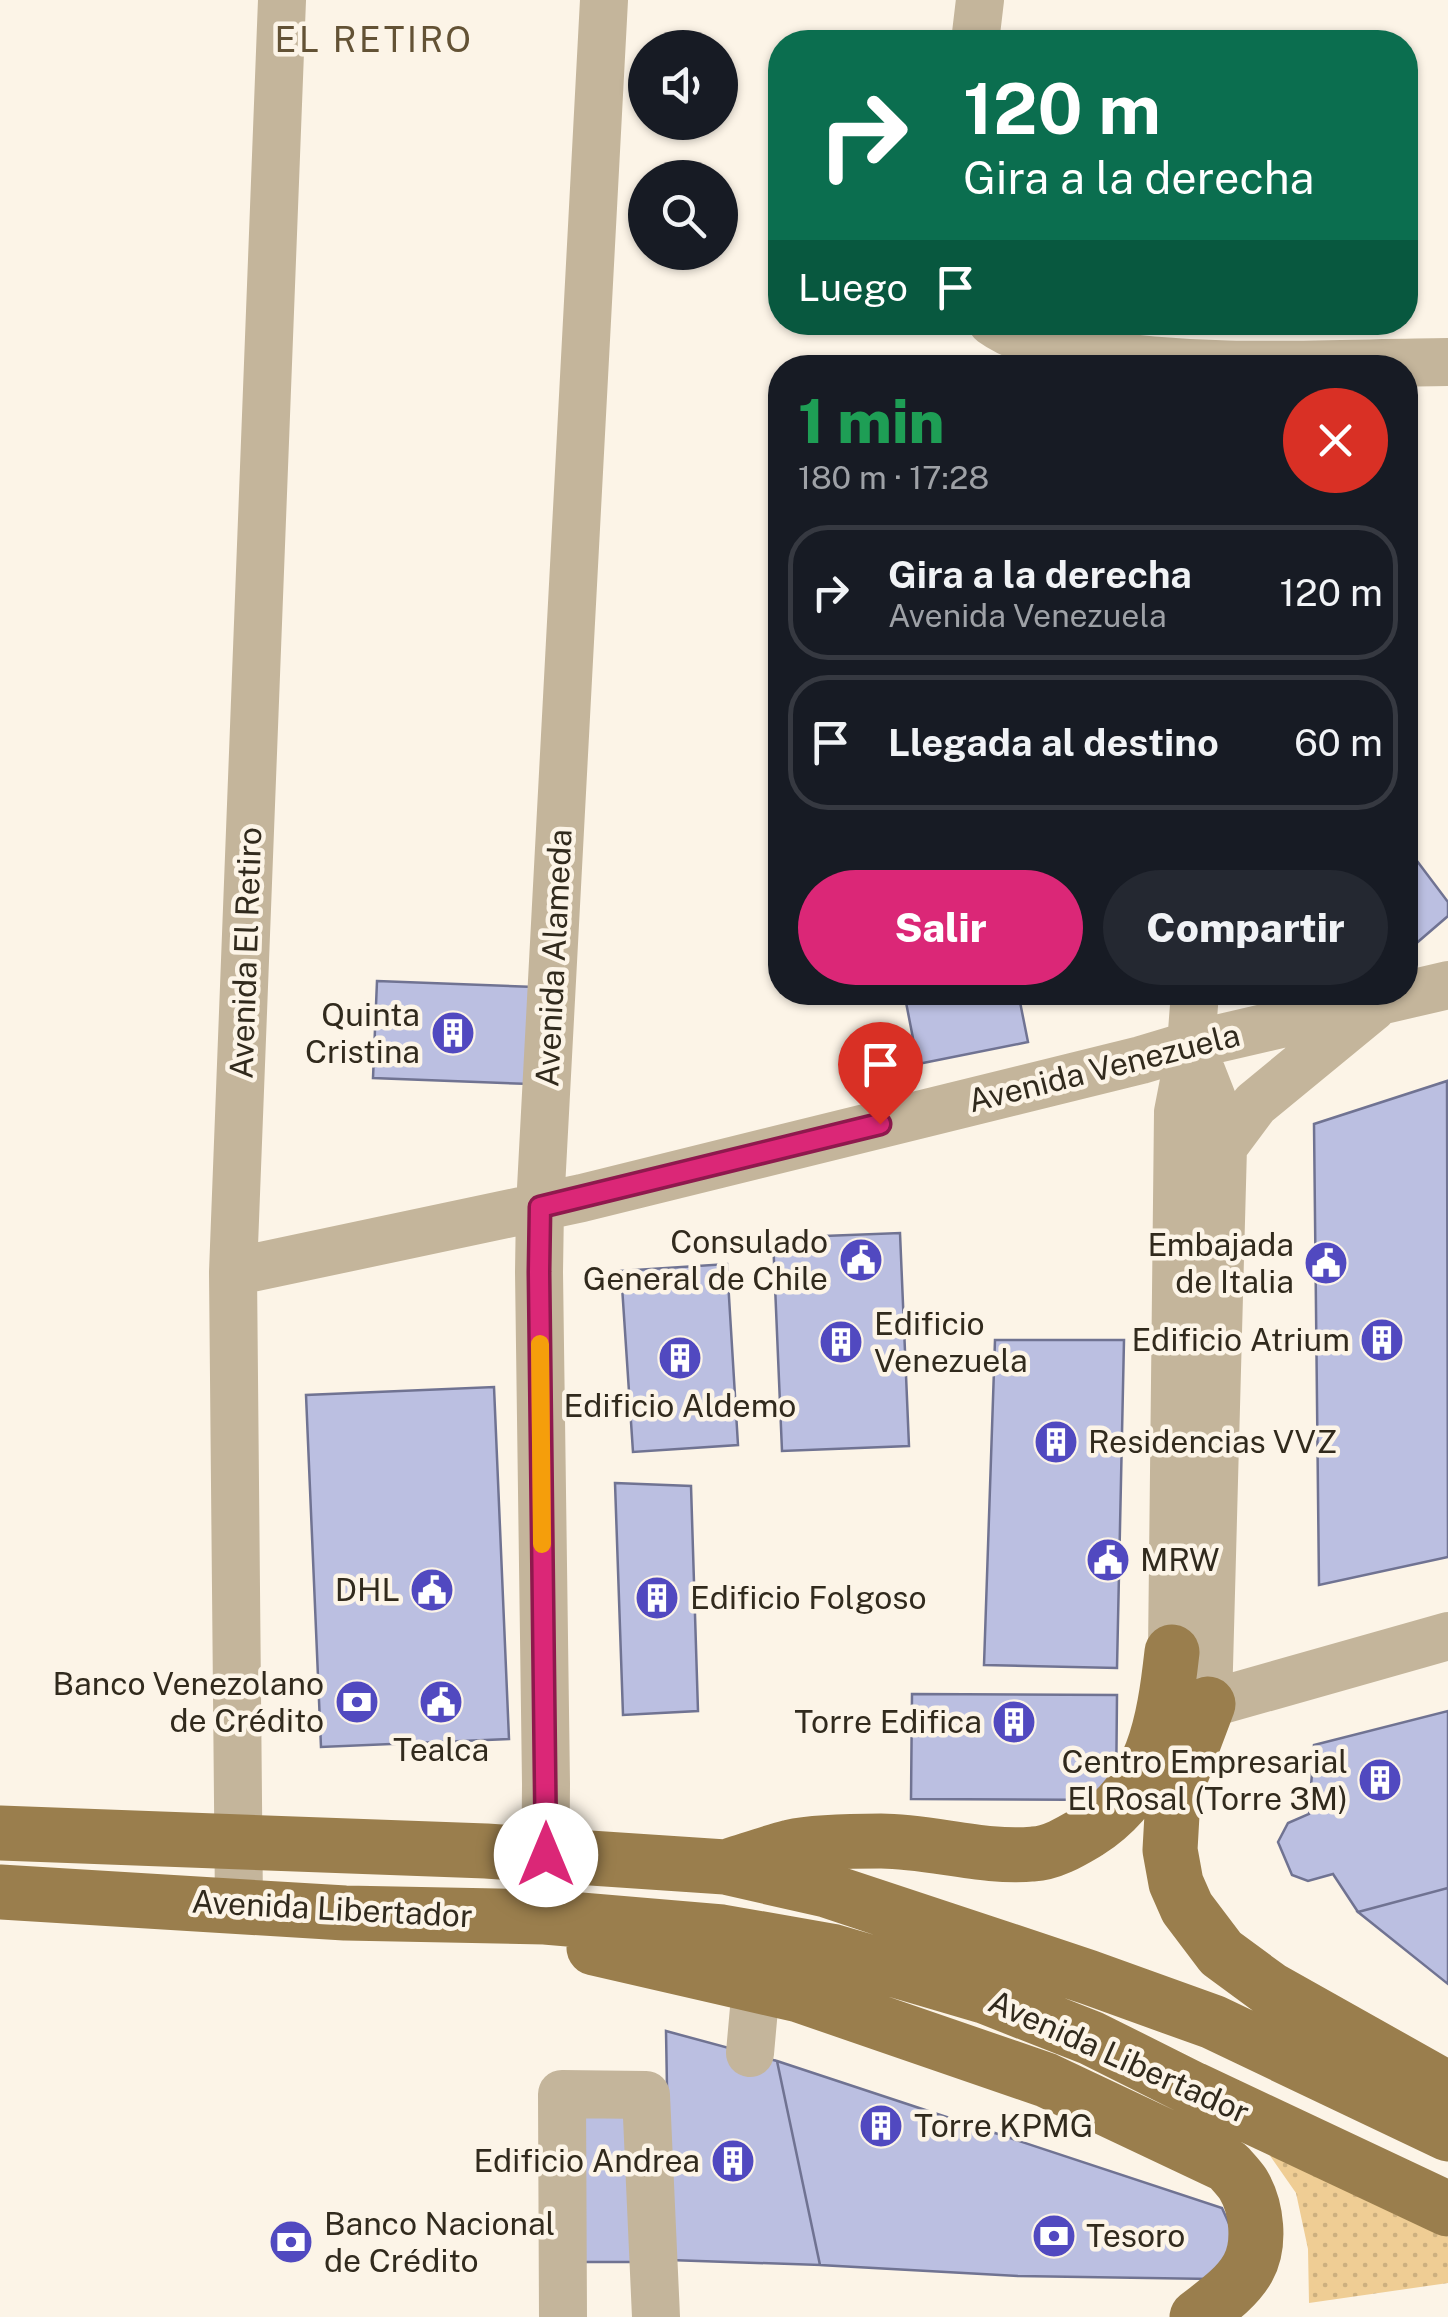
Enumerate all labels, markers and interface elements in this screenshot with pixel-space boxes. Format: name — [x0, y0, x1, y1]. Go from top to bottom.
district label: EL RETIRO — [275, 19, 473, 60]
map controls — [628, 30, 738, 270]
button: sound — [628, 30, 738, 140]
text: 120 m — [963, 67, 1161, 150]
icon: right — [798, 70, 928, 200]
text: Gira a la derecha — [963, 151, 1314, 204]
button: search — [628, 160, 738, 270]
icon: arrive — [928, 260, 983, 315]
text: Luego — [798, 265, 908, 310]
text: 1 min — [798, 386, 945, 457]
button: close — [1283, 388, 1388, 493]
text: 180 m · 17:28 — [798, 459, 989, 496]
text: Gira a la derecha — [888, 552, 1192, 597]
icon: right — [803, 565, 858, 620]
text: 120 m — [1280, 570, 1383, 615]
text: Avenida Venezuela — [888, 597, 1167, 634]
icon: arrive — [803, 715, 858, 770]
text: Llegada al destino — [888, 720, 1219, 765]
text: 60 m — [1294, 720, 1383, 765]
street label: Avenida El Retiro — [223, 826, 268, 1080]
street label: Avenida Alameda — [528, 828, 579, 1088]
button: Salir — [798, 870, 1083, 985]
button: Compartir — [1103, 870, 1388, 985]
place label: Quinta Cristina — [305, 996, 420, 1070]
building icon: Quinta Cristina — [430, 1010, 476, 1056]
street label: Avenida Venezuela — [964, 1016, 1244, 1119]
pin — [838, 1022, 923, 1125]
icon: arrive — [853, 1037, 908, 1092]
place label: Consulado General de Chile — [583, 1223, 828, 1297]
place label: Embajada de Italia — [1147, 1226, 1294, 1300]
public building icon: Consulado General de Chile — [838, 1237, 884, 1283]
public building icon: Embajada de Italia — [1303, 1240, 1349, 1286]
place label: Edificio Venezuela — [874, 1305, 1028, 1379]
building icon: Edificio Atrium — [1359, 1317, 1405, 1363]
building icon: Edificio Venezuela — [818, 1319, 864, 1365]
place label: Edificio Atrium — [1131, 1321, 1350, 1358]
building icon: Edificio Aldemo — [657, 1335, 703, 1381]
place label: Edificio Aldemo — [564, 1387, 796, 1424]
building icon: Residencias VVZ — [1033, 1419, 1079, 1465]
place label: Residencias VVZ — [1088, 1423, 1337, 1460]
public building icon: MRW — [1085, 1537, 1131, 1583]
place label: MRW — [1140, 1541, 1220, 1578]
public building icon: DHL — [409, 1567, 455, 1613]
place label: DHL — [335, 1571, 400, 1608]
building icon: Edificio Folgoso — [634, 1575, 680, 1621]
place label: Edificio Folgoso — [690, 1579, 927, 1616]
place label: Banco Venezolano de Crédito — [53, 1665, 324, 1739]
bank icon: Banco Venezolano de Crédito — [334, 1679, 380, 1725]
public building icon: Tealca — [418, 1679, 464, 1725]
building icon: Torre Edifica — [991, 1699, 1037, 1745]
place label: Torre Edifica — [794, 1703, 982, 1740]
place label: Tealca — [393, 1731, 489, 1768]
place label: Centro Empresarial El Rosal (Torre 3M) — [1062, 1743, 1348, 1817]
building icon: Centro Empresarial El Rosal (Torre 3M) — [1357, 1757, 1403, 1803]
position arrow — [494, 1803, 598, 1907]
street label: Avenida Libertador — [191, 1883, 473, 1934]
street label: Avenida Libertador — [983, 1982, 1255, 2131]
building icon: Torre KPMG — [858, 2103, 904, 2149]
place label: Torre KPMG — [914, 2107, 1093, 2144]
building icon: Edificio Andrea — [710, 2138, 756, 2184]
place label: Edificio Andrea — [473, 2142, 700, 2179]
place label: Banco Nacional de Crédito — [324, 2205, 555, 2279]
bank icon: Tesoro — [1031, 2213, 1077, 2259]
place label: Tesoro — [1086, 2217, 1185, 2254]
bank icon: Banco Nacional de Crédito — [268, 2219, 314, 2265]

